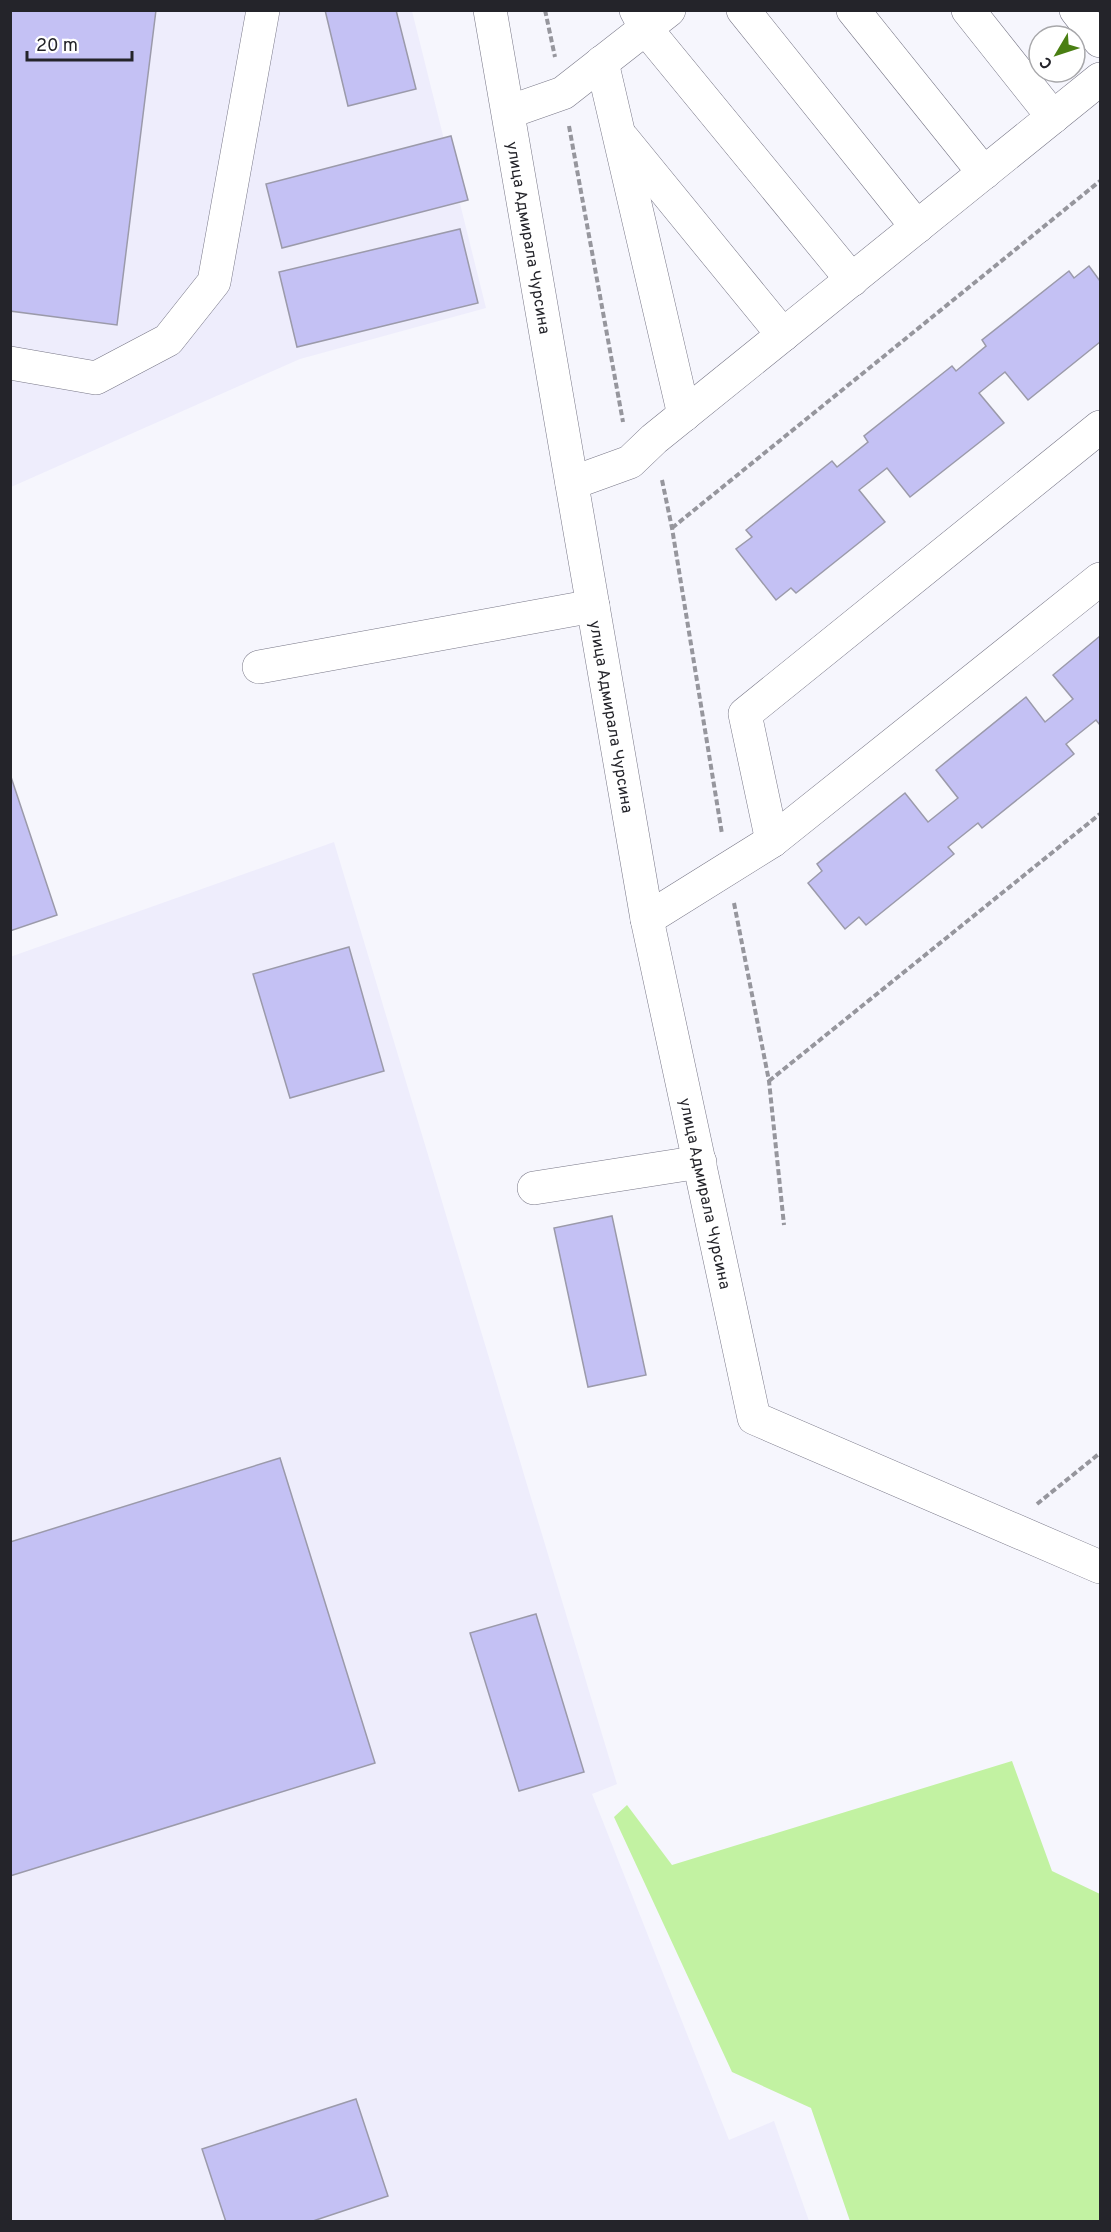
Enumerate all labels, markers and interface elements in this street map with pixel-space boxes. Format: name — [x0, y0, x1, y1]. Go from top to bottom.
scale bar — [27, 24, 132, 62]
north arrow — [1027, 24, 1087, 84]
text: 20 m — [36, 35, 78, 58]
text: С — [1036, 52, 1058, 72]
street label: улица Адмирала Чурсина — [501, 140, 554, 336]
street label: улица Адмирала Чурсина — [584, 619, 637, 815]
street label: улица Адмирала Чурсина — [674, 1096, 734, 1291]

